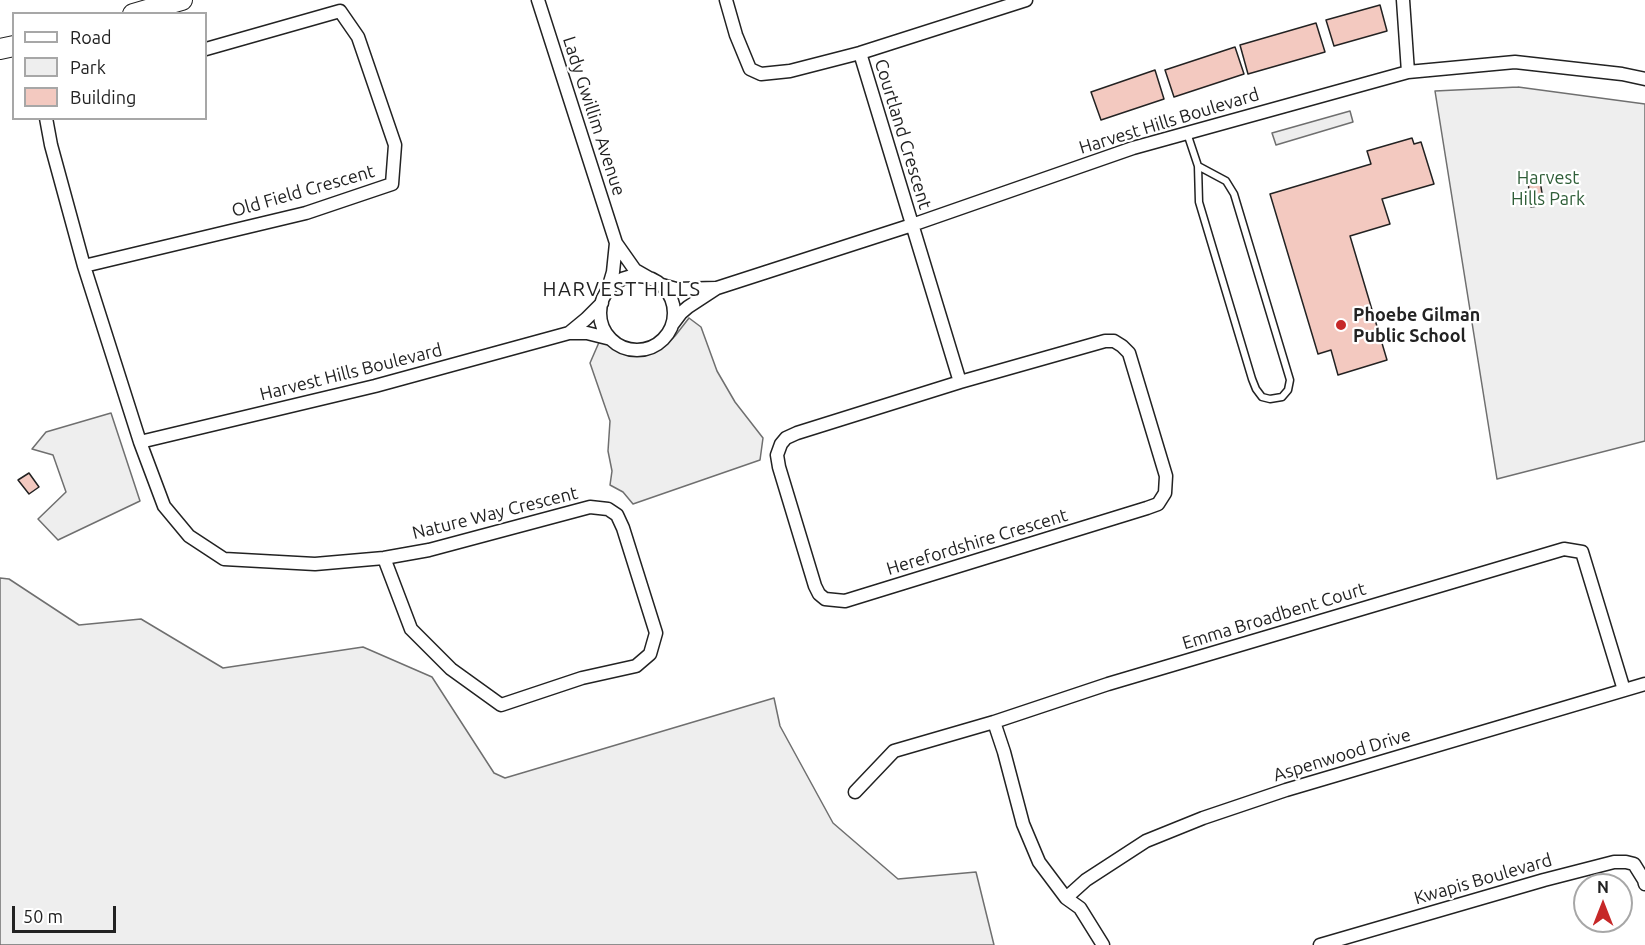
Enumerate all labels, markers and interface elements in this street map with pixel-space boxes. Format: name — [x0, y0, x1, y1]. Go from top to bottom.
legend — [12, 12, 207, 120]
text: Road — [70, 27, 112, 47]
street label: Lady Gwillim Avenue — [558, 34, 630, 198]
street label: Courtland Crescent — [870, 56, 936, 212]
text: Park — [70, 57, 106, 77]
street label: Harvest Hills Boulevard — [1076, 83, 1262, 159]
text: Building — [70, 87, 136, 107]
street label: Old Field Crescent — [229, 160, 377, 222]
park label: Harvest Hills Park — [1511, 167, 1585, 210]
district label: HARVEST HILLS — [542, 277, 702, 301]
place label: Phoebe Gilman Public School — [1353, 304, 1480, 346]
marker: Phoebe Gilman Public School — [1334, 318, 1348, 332]
street label: Harvest Hills Boulevard — [258, 339, 444, 405]
street label: Nature Way Crescent — [410, 482, 580, 544]
street label: Herefordshire Crescent — [884, 504, 1070, 580]
street label: Emma Broadbent Court — [1180, 578, 1368, 654]
street label: Aspenwood Drive — [1271, 724, 1413, 786]
street label: Kwapis Boulevard — [1412, 849, 1554, 909]
north arrow — [1573, 873, 1633, 933]
text: N — [1597, 878, 1609, 896]
scale bar — [15, 894, 118, 932]
text: 50 m — [23, 906, 63, 926]

